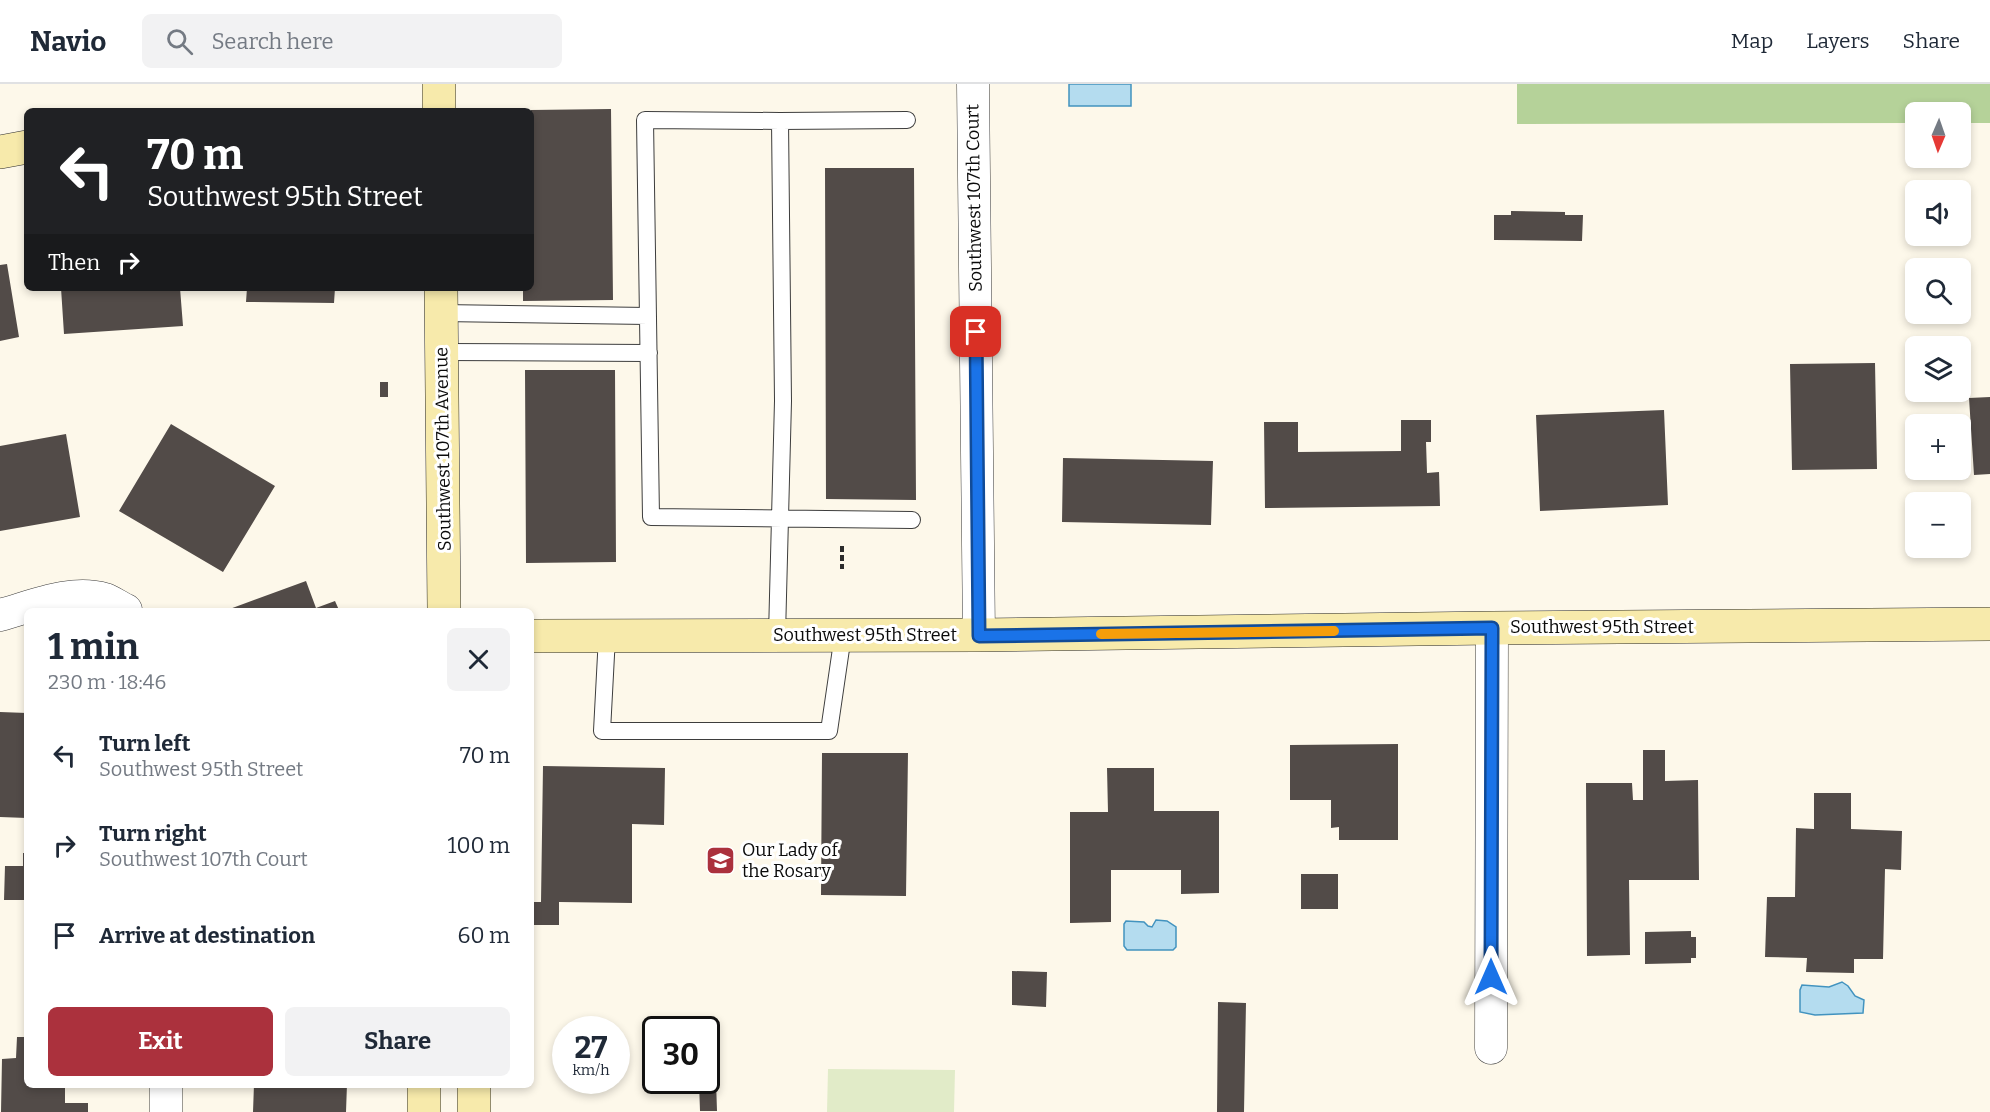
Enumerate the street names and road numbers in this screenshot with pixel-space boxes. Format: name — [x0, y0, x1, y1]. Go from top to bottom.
street label: Southwest 107th Court — [961, 103, 987, 292]
street label: Southwest 107th Avenue — [430, 347, 456, 551]
street label: Southwest 95th Street — [1510, 616, 1694, 638]
street label: Southwest 95th Street — [773, 624, 957, 646]

